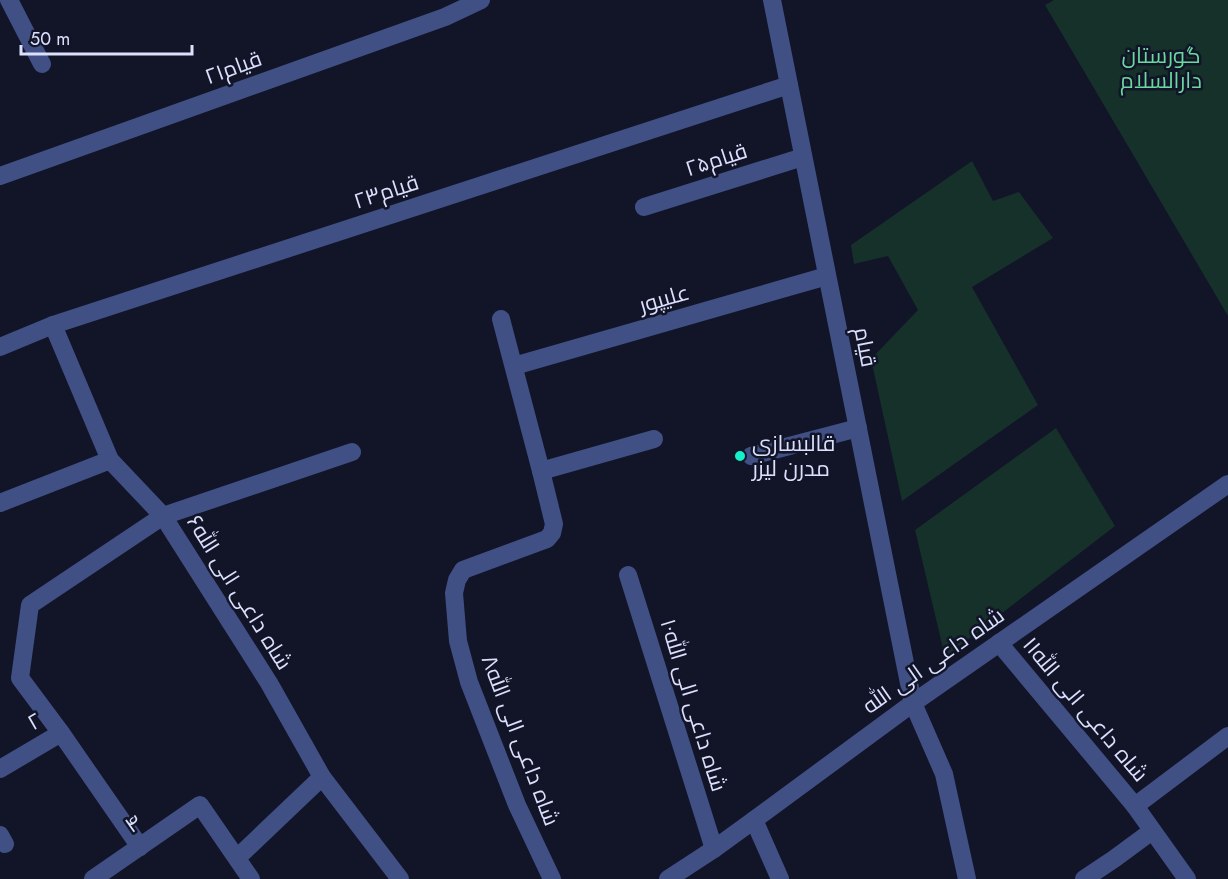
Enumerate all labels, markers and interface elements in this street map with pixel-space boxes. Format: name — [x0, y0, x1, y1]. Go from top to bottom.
scale bar — [21, 18, 192, 56]
text: 50 m — [30, 26, 70, 52]
park label: گورستان دارالسلام — [1120, 39, 1202, 96]
street label: قیام۲۱ — [200, 42, 266, 92]
street label: قیام۲۵ — [681, 134, 751, 184]
street label: قیام۲۳ — [349, 165, 423, 217]
street label: علیپور — [633, 276, 693, 321]
street label: قیام — [846, 324, 886, 370]
place label: قالبسازی مدرن لیزر — [750, 427, 835, 484]
marker: قالبسازی مدرن لیزر — [733, 449, 747, 463]
street label: شاه داعی الی الله۶ — [179, 508, 301, 676]
street label: شاه داعی الی الله — [855, 599, 1011, 721]
street label: شاه داعی الی الله۱۰ — [653, 615, 735, 795]
street label: شاه داعی الی الله۱۱ — [1016, 630, 1156, 788]
street label: شاه داعی الی الله۸ — [474, 650, 568, 830]
street label: ۲ — [21, 704, 47, 738]
street label: ۴ — [118, 806, 148, 840]

